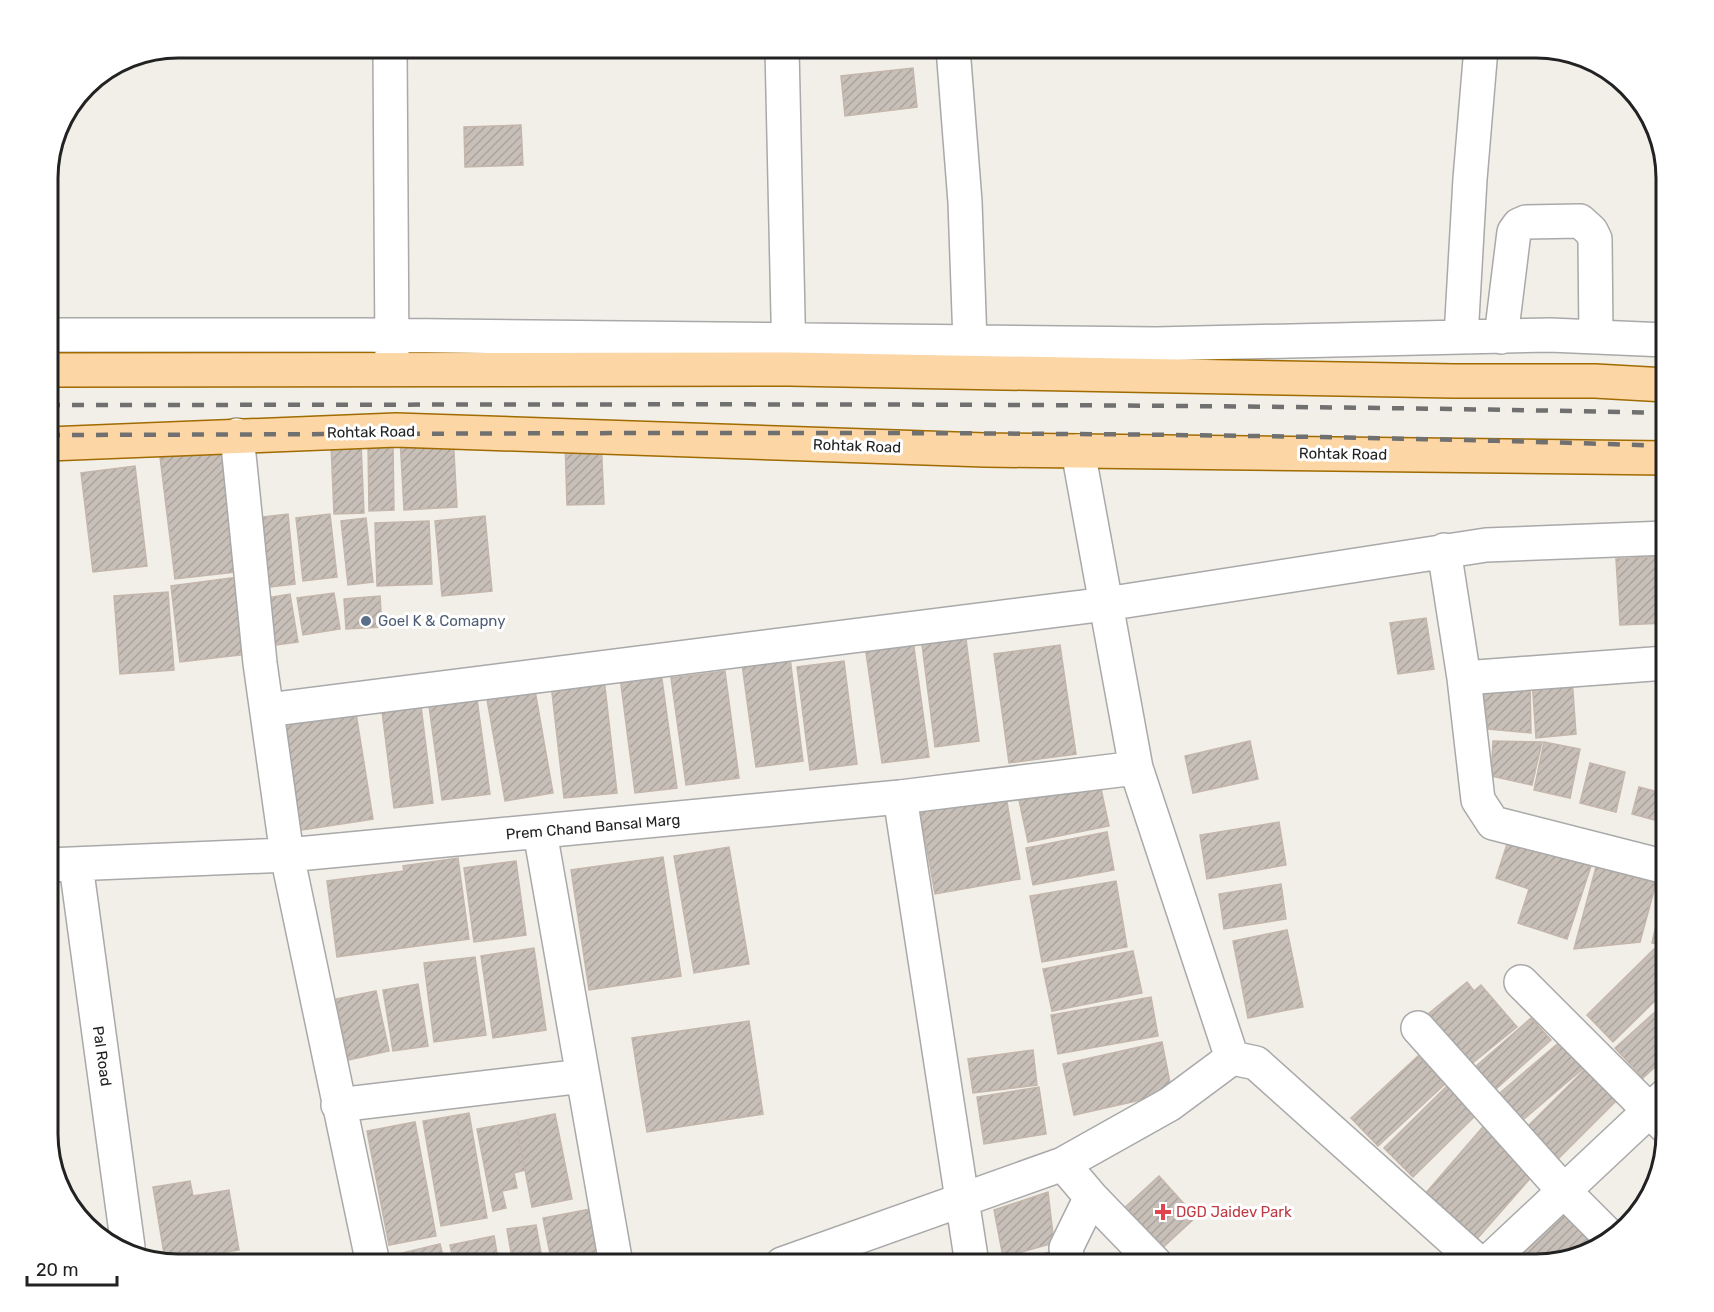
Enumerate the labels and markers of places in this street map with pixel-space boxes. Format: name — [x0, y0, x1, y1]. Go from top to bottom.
place label: Goel K & Comapny — [378, 612, 505, 630]
marker: Goel K & Comapny — [359, 614, 373, 628]
marker: DGD Jaidev Park — [1154, 1203, 1172, 1221]
place label: DGD Jaidev Park — [1176, 1203, 1292, 1221]

